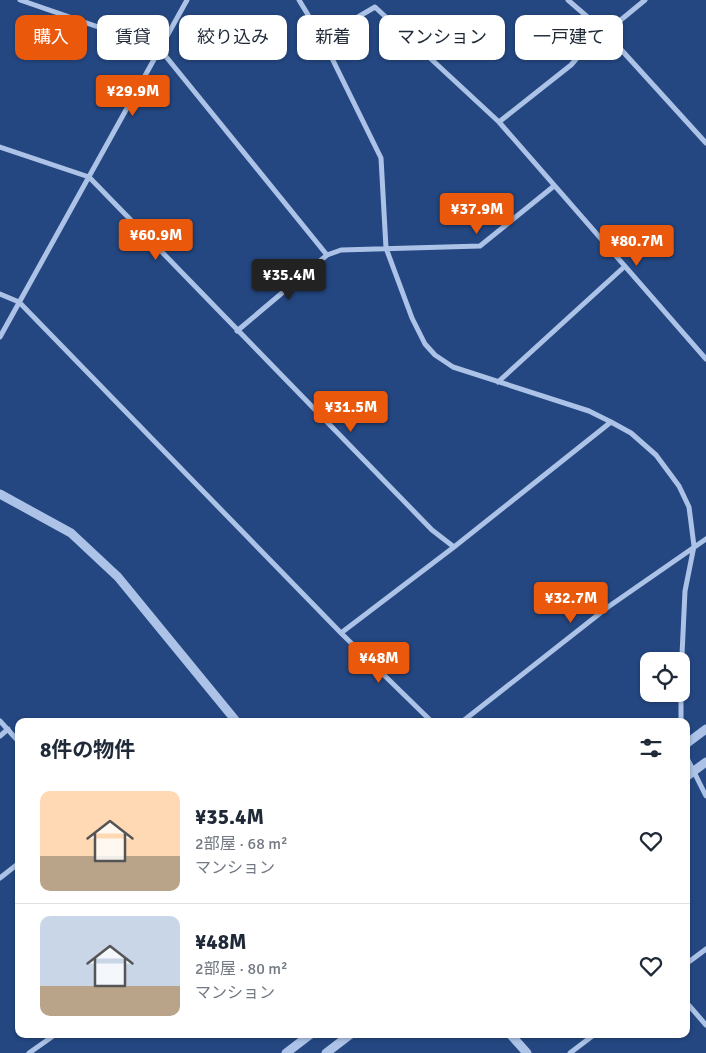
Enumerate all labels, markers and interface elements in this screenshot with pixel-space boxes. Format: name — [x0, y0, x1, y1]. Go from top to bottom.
chip: 購入 — [15, 15, 87, 60]
chip: 賃貸 — [97, 15, 169, 60]
chip: 絞り込み — [179, 15, 287, 60]
chip: 新着 — [297, 15, 369, 60]
chip: マンション — [379, 15, 505, 60]
chip: 一戸建て — [515, 15, 623, 60]
pin: ¥29.9M — [92, 74, 174, 117]
text: ¥29.9M — [107, 81, 159, 101]
pin: ¥37.9M — [436, 192, 518, 235]
text: ¥37.9M — [451, 199, 503, 219]
pin: ¥60.9M — [115, 218, 197, 261]
pin: ¥80.7M — [596, 224, 678, 267]
text: ¥60.9M — [130, 225, 182, 245]
text: ¥80.7M — [611, 231, 663, 251]
pin: ¥35.4M — [248, 258, 330, 301]
text: ¥35.4M — [263, 265, 315, 285]
pin: ¥31.5M — [310, 390, 392, 433]
text: ¥31.5M — [325, 397, 377, 417]
pin: ¥32.7M — [530, 582, 612, 624]
text: ¥32.7M — [545, 588, 597, 608]
pin: ¥48M — [349, 642, 409, 684]
text: ¥48M — [359, 648, 399, 668]
map controls — [640, 652, 690, 702]
button: locate — [640, 652, 690, 702]
icon: filters — [637, 734, 665, 762]
text: 8件の物件 — [40, 737, 135, 763]
text: ¥35.4M — [195, 804, 264, 830]
icon: home — [80, 811, 140, 871]
icon: heart — [637, 827, 665, 855]
text: 2部屋 · 68 m² — [195, 834, 288, 854]
text: マンション — [195, 858, 275, 878]
text: ¥48M — [195, 929, 247, 955]
icon: home — [80, 936, 140, 996]
icon: heart — [637, 952, 665, 980]
text: 2部屋 · 80 m² — [195, 959, 288, 979]
text: マンション — [195, 983, 275, 1003]

